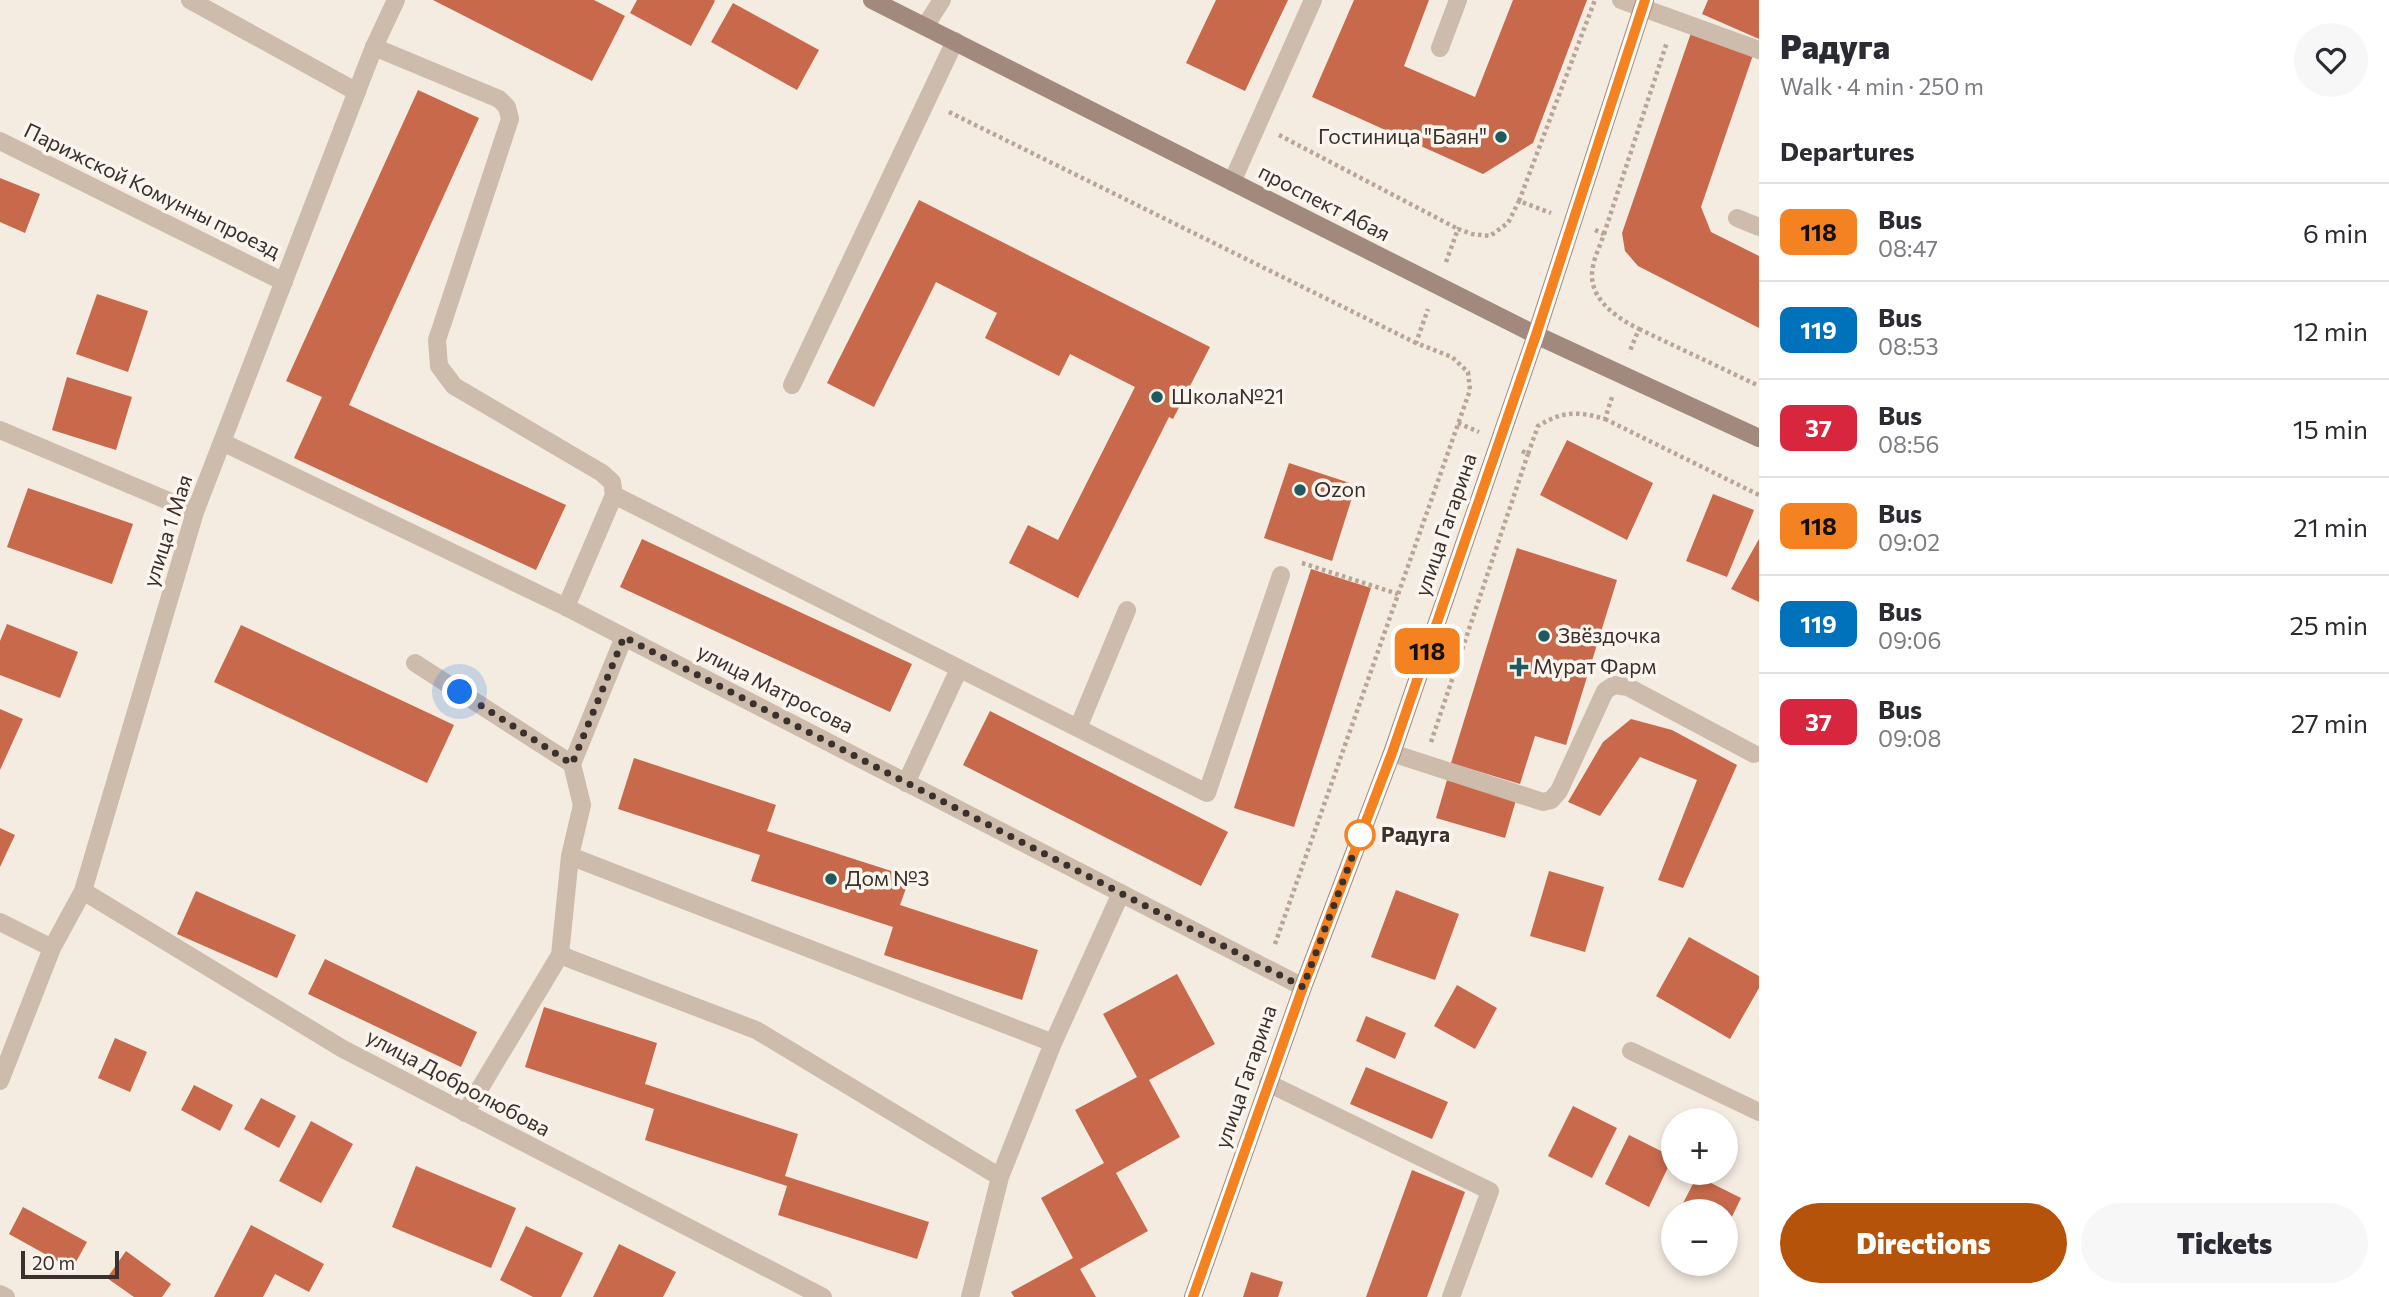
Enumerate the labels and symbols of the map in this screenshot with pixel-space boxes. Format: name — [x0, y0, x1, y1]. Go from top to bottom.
street label: Парижской Комунны проезд — [21, 117, 285, 263]
place label: Гостиница "Баян" — [1318, 123, 1487, 148]
marker: Гостиница "Баян" — [1493, 129, 1509, 145]
street label: проспект Абая — [1255, 158, 1395, 245]
place label: Школа№21 — [1171, 383, 1284, 408]
marker: Школа№21 — [1149, 389, 1165, 405]
street label: улица Гагарина — [1408, 450, 1481, 599]
street label: улица 1 Мая — [137, 471, 196, 590]
place label: Ozon — [1314, 476, 1366, 501]
marker: Ozon — [1292, 482, 1308, 498]
place label: Звёздочка — [1558, 622, 1661, 647]
line badge: 118 — [1387, 628, 1467, 674]
marker: Звёздочка — [1536, 628, 1552, 644]
street label: улица Матросова — [693, 638, 858, 738]
place label: Мурат Фарм — [1533, 653, 1656, 678]
marker: Мурат Фарм — [1511, 659, 1527, 675]
your location — [442, 674, 477, 709]
marker: Радуга — [1345, 820, 1375, 850]
place label: Радуга — [1381, 821, 1450, 846]
place label: Дом №3 — [845, 865, 930, 890]
marker: Дом №3 — [823, 871, 839, 887]
street label: улица Гагарина — [1208, 1002, 1281, 1151]
street label: улица Добролюбова — [363, 1023, 555, 1141]
scale bar — [21, 1248, 119, 1280]

